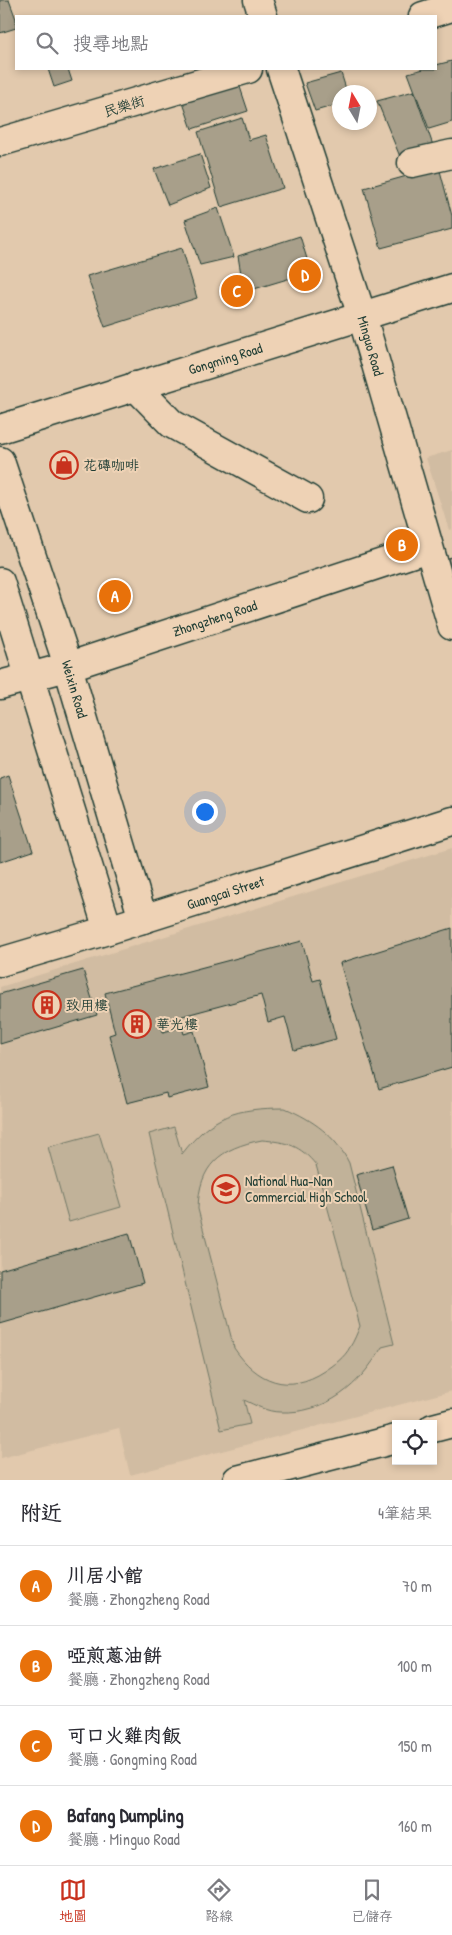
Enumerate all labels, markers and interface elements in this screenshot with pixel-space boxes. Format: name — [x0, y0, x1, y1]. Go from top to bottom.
search box — [15, 15, 437, 70]
icon: search — [33, 29, 61, 57]
text: 搜尋地點 — [73, 30, 149, 56]
north arrow — [332, 85, 377, 130]
street label: 民樂街 — [101, 90, 147, 121]
pin: D — [289, 256, 321, 294]
pin: C — [221, 272, 253, 310]
street label: Minguo Road — [353, 313, 389, 378]
street label: Gongming Road — [186, 338, 265, 379]
shop icon: 花磚咖啡 — [49, 450, 79, 480]
place label: 花磚咖啡 — [83, 455, 139, 474]
pin: B — [386, 526, 418, 564]
pin: A — [99, 577, 131, 615]
street label: Zhongzheng Road — [170, 595, 260, 641]
street label: Weixin Road — [58, 658, 93, 721]
your location — [192, 799, 218, 825]
street label: Guangcai Street — [184, 871, 267, 913]
building icon: 致用樓 — [32, 990, 62, 1020]
place label: 致用樓 — [66, 995, 108, 1014]
building icon: 華光樓 — [122, 1009, 152, 1039]
place label: 華光樓 — [156, 1014, 198, 1033]
place label: National Hua-Nan Commercial High School — [245, 1171, 367, 1207]
school or university icon: National Hua-Nan Commercial High School — [211, 1174, 241, 1204]
map controls — [392, 1420, 437, 1465]
button: locate — [392, 1420, 437, 1465]
text: 附近 — [20, 1498, 62, 1527]
text: 4筆結果 — [378, 1502, 432, 1524]
text: 川居小館 — [67, 1562, 143, 1588]
text: A — [32, 1575, 40, 1597]
text: 70 m — [402, 1575, 432, 1597]
text: 餐廳 · Zhongzheng Road — [67, 1588, 209, 1610]
text: 啞煎蔥油餅 — [67, 1642, 162, 1668]
text: B — [32, 1655, 40, 1677]
text: 100 m — [397, 1655, 432, 1677]
text: 餐廳 · Zhongzheng Road — [67, 1668, 209, 1690]
text: 可口火雞肉飯 — [67, 1722, 181, 1748]
text: C — [32, 1735, 40, 1757]
text: 150 m — [398, 1735, 432, 1757]
text: 餐廳 · Gongming Road — [67, 1748, 197, 1770]
text: Bafang Dumpling — [67, 1802, 184, 1828]
text: D — [32, 1815, 40, 1837]
text: 160 m — [398, 1815, 432, 1837]
text: 餐廳 · Minguo Road — [67, 1828, 180, 1850]
tab: 地圖 — [59, 1876, 87, 1925]
tab: 路線 — [205, 1876, 233, 1925]
tab: 已儲存 — [351, 1876, 393, 1925]

